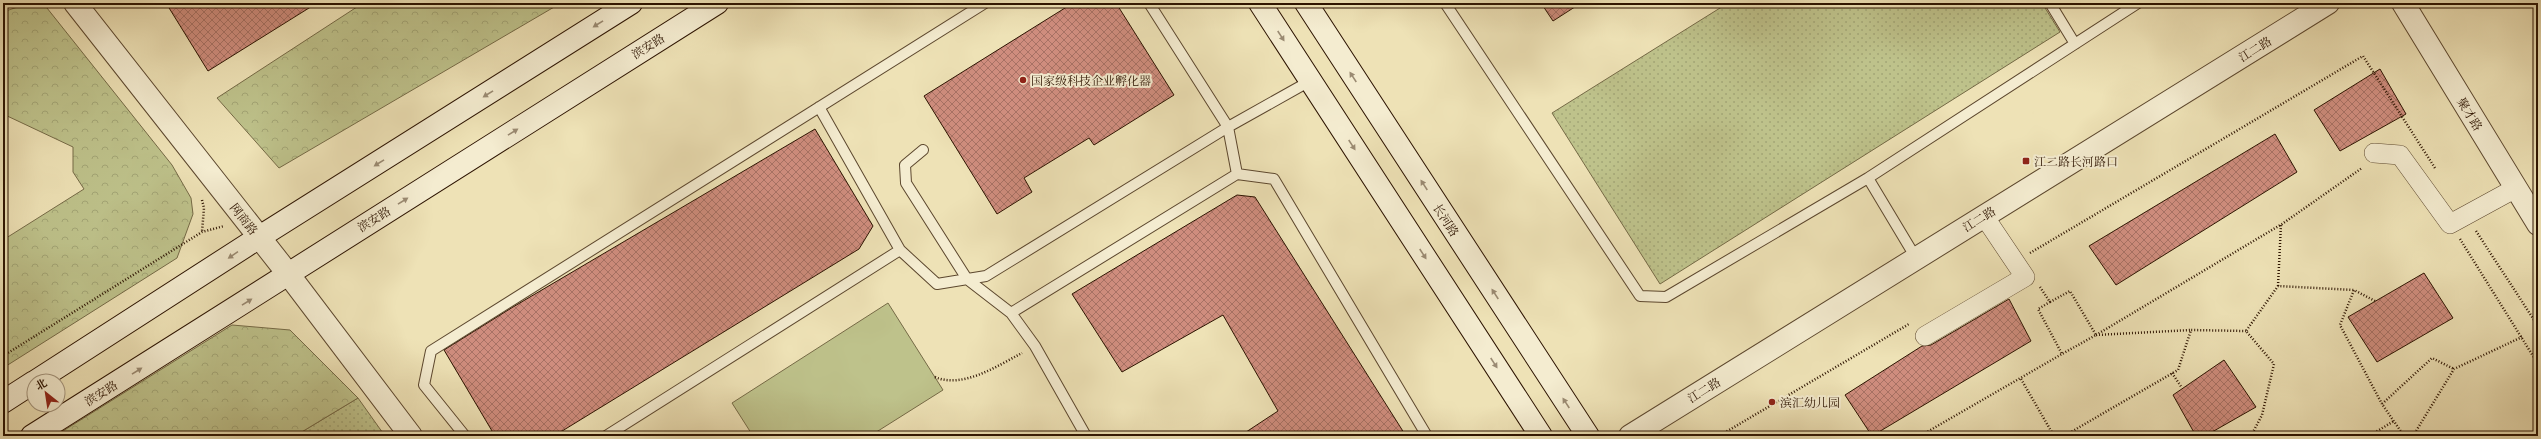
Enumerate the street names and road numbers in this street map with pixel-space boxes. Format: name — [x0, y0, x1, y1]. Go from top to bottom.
street label: 滨安路 — [628, 29, 668, 63]
street label: 江二路 — [2235, 32, 2275, 66]
street label: 聚才路 — [2453, 94, 2487, 134]
street label: 网商路 — [226, 200, 262, 238]
street label: 长河路 — [1429, 200, 1463, 240]
street label: 滨安路 — [354, 202, 394, 236]
street label: 江二路 — [1959, 202, 1999, 236]
street label: 江二路 — [1684, 373, 1724, 407]
street label: 滨安路 — [81, 376, 121, 410]

